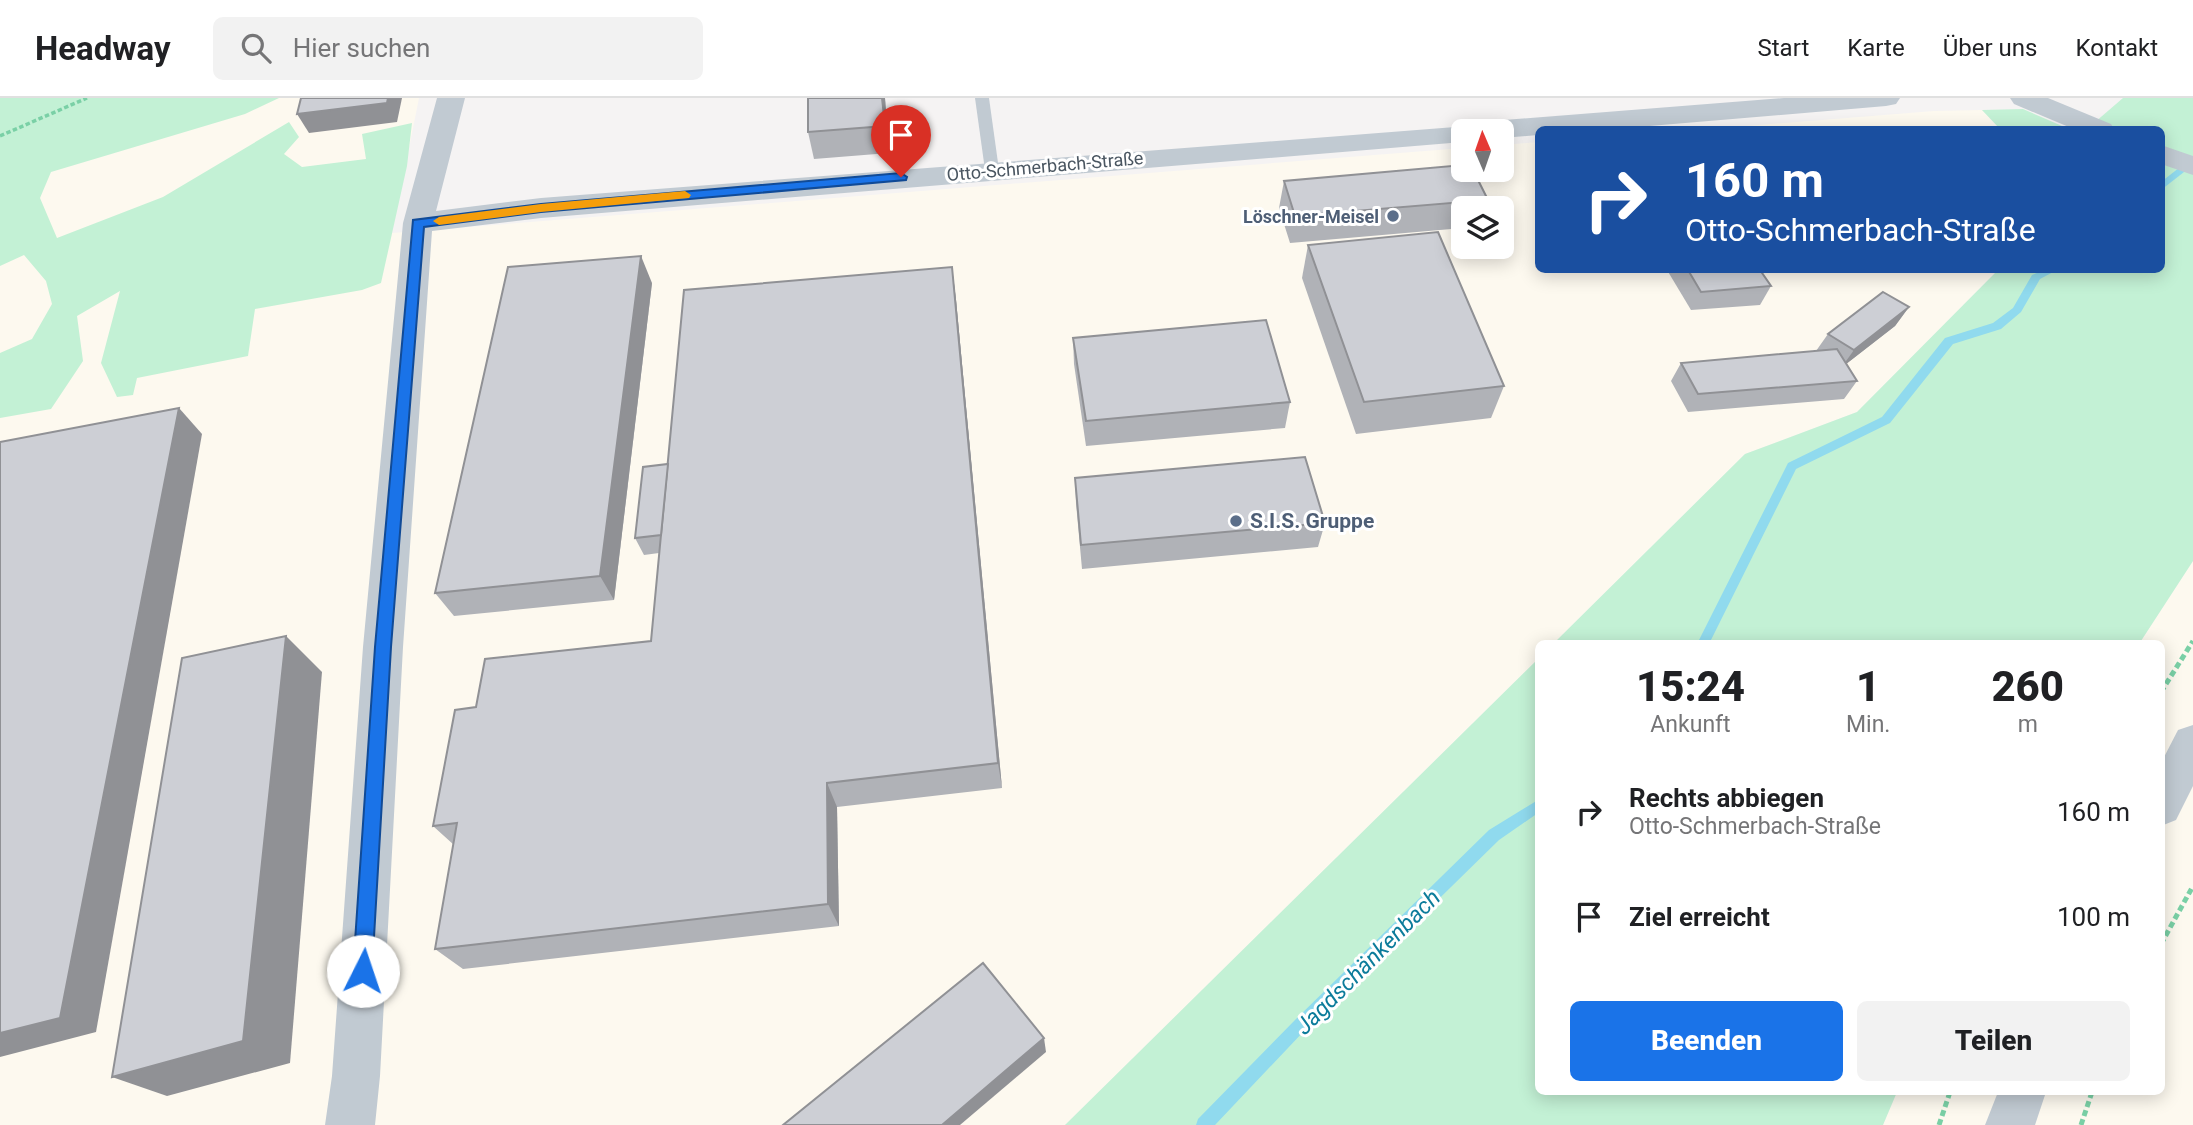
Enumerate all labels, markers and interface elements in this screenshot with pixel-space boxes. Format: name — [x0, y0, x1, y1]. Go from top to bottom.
search box — [213, 17, 703, 80]
text: Headway — [35, 29, 171, 68]
icon: search — [237, 29, 275, 67]
text: Hier suchen — [293, 33, 430, 63]
text: Start — [1758, 34, 1809, 62]
text: Karte — [1847, 34, 1905, 62]
text: Über uns — [1943, 34, 2037, 62]
text: Kontakt — [2075, 34, 2158, 62]
pin — [871, 105, 931, 177]
icon: arrive — [882, 116, 920, 154]
north arrow — [1451, 119, 1514, 182]
map controls — [1451, 119, 1514, 259]
street label: Otto-Schmerbach-Straße — [946, 147, 1144, 185]
text: 160 m — [1685, 152, 1824, 209]
icon: right — [1570, 154, 1661, 245]
button: layers — [1451, 196, 1514, 259]
place label: Löschner-Meisel — [1243, 206, 1379, 227]
marker: Löschner-Meisel — [1385, 208, 1401, 224]
text: Otto-Schmerbach-Straße — [1685, 211, 2036, 249]
place label: S.I.S. Gruppe — [1250, 509, 1374, 533]
marker: S.I.S. Gruppe — [1228, 513, 1244, 529]
text: 15:24 — [1636, 662, 1745, 711]
text: 1 — [1856, 662, 1880, 711]
text: 260 — [1991, 662, 2064, 711]
text: Ankunft — [1650, 711, 1731, 738]
text: Min. — [1846, 711, 1890, 738]
text: m — [2018, 711, 2038, 738]
text: Rechts abbiegen — [1629, 783, 1824, 813]
icon: right — [1570, 793, 1608, 831]
text: 160 m — [2057, 797, 2130, 827]
text: Otto-Schmerbach-Straße — [1629, 813, 1881, 840]
water label: Jagdschänkenbach — [1290, 884, 1446, 1040]
icon: arrive — [1570, 898, 1608, 936]
text: Ziel erreicht — [1629, 902, 1770, 932]
text: 100 m — [2057, 902, 2130, 932]
position arrow — [326, 934, 400, 1008]
button: Beenden — [1570, 1001, 1843, 1081]
button: Teilen — [1857, 1001, 2130, 1081]

